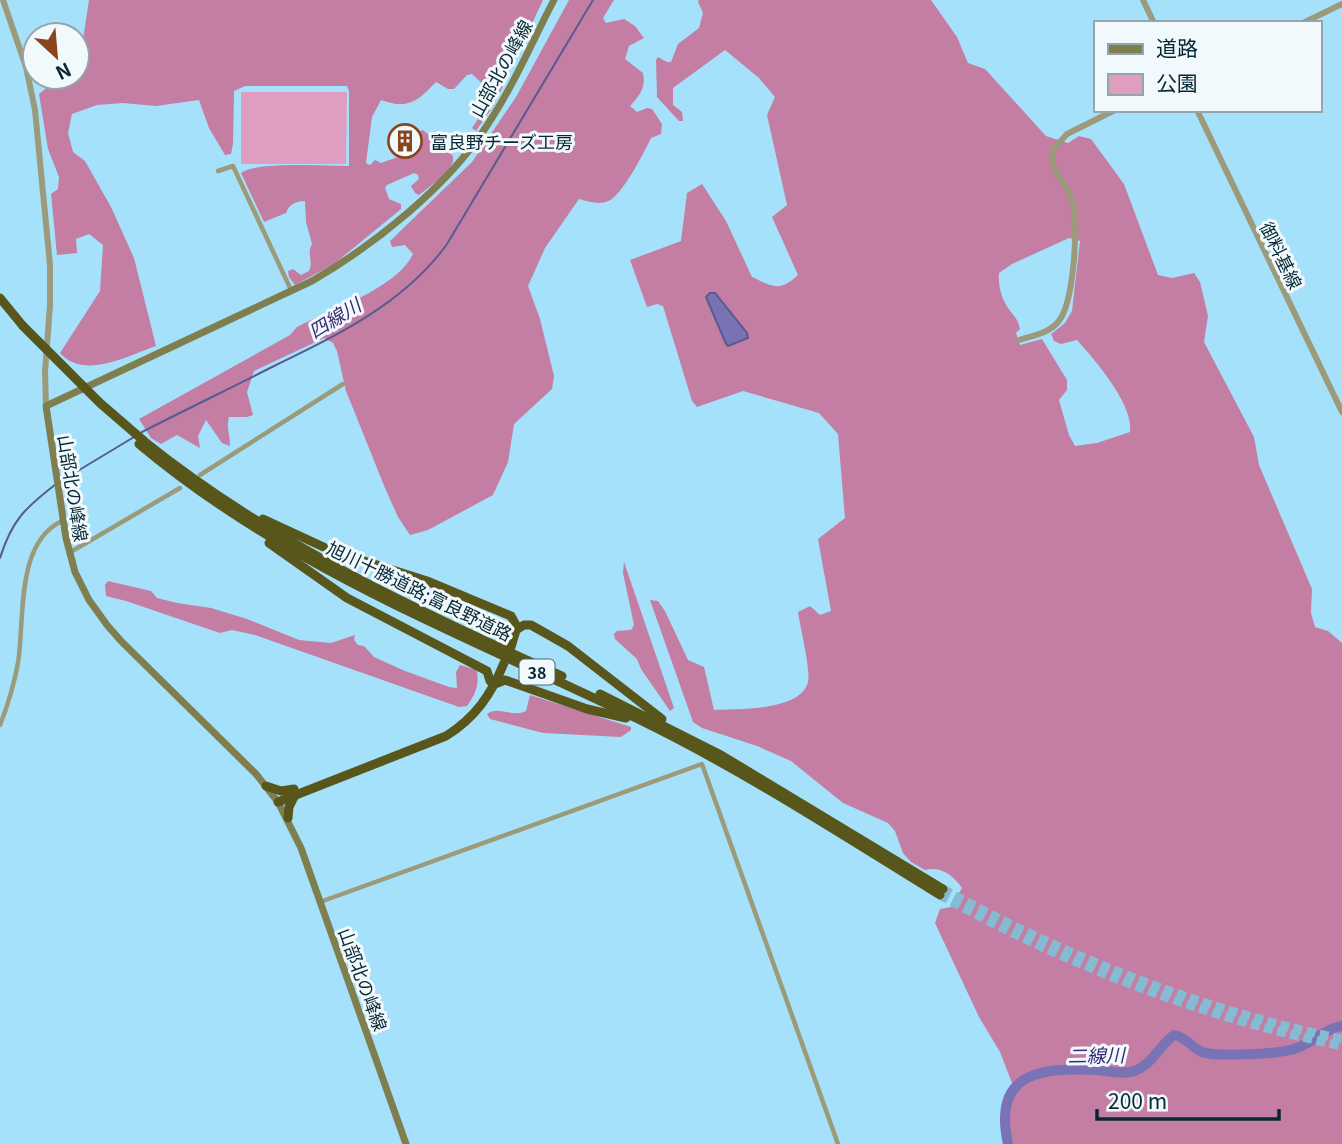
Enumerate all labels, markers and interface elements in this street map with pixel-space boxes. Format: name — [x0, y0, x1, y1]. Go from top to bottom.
street label: 山部北の峰線 — [462, 14, 538, 122]
north arrow — [21, 21, 91, 91]
legend — [1094, 21, 1321, 112]
text: 道路 — [1156, 32, 1198, 62]
text: N — [52, 57, 76, 88]
text: 公園 — [1156, 67, 1198, 97]
building icon: 富良野チーズ工房 — [386, 122, 424, 160]
place label: 富良野チーズ工房 — [430, 128, 573, 154]
street label: 御料基線 — [1255, 217, 1309, 293]
water label: 四線川 — [303, 289, 367, 344]
street label: 山部北の峰線 — [53, 433, 95, 543]
street label: 旭川十勝道路;富良野道路 — [323, 534, 517, 646]
road number: 38 — [520, 660, 554, 684]
street label: 山部北の峰線 — [333, 924, 395, 1034]
water label: 二線川 — [1067, 1040, 1127, 1068]
scale bar — [1097, 1078, 1279, 1122]
text: 200 m — [1108, 1085, 1167, 1115]

